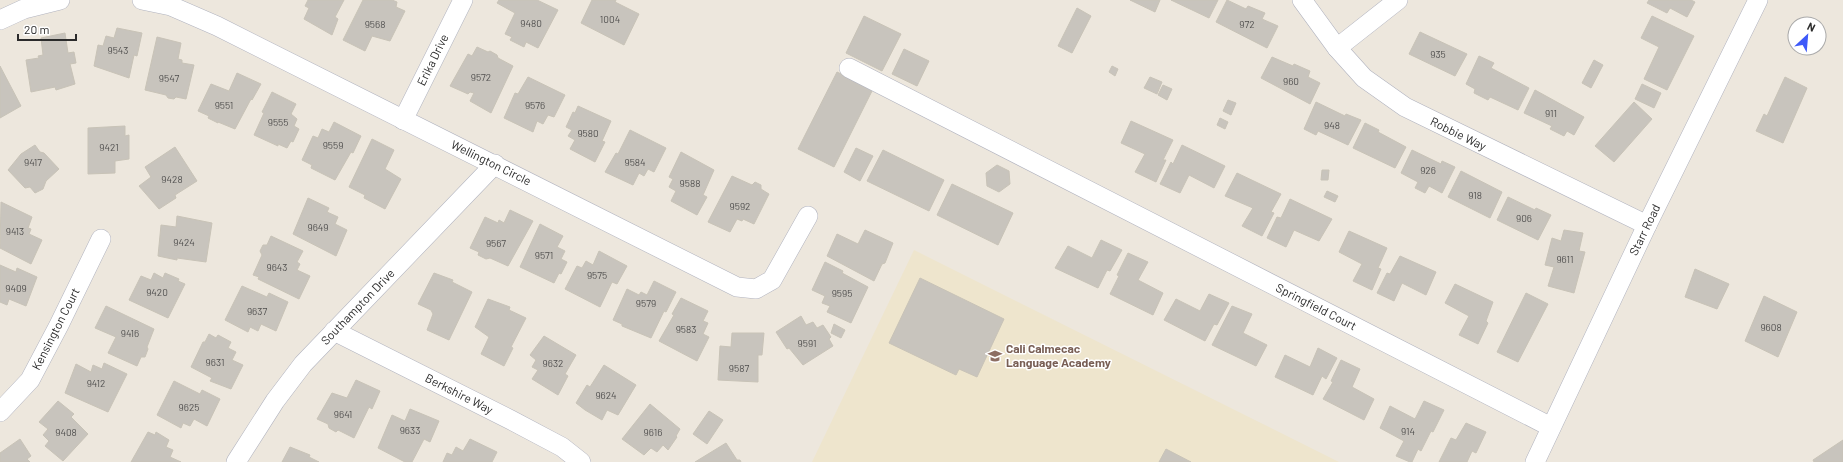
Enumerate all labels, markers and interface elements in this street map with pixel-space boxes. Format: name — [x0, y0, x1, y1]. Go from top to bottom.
house number: 1004 — [600, 13, 620, 25]
scale bar — [18, 16, 76, 42]
north arrow — [1787, 16, 1827, 56]
house number: 9480 — [520, 17, 542, 29]
house number: 9568 — [365, 18, 385, 30]
house number: 972 — [1239, 18, 1255, 30]
text: N — [1805, 19, 1818, 34]
text: 20 m — [24, 22, 50, 36]
street label: Erika Drive — [414, 31, 451, 88]
house number: 9543 — [107, 44, 129, 56]
house number: 935 — [1430, 48, 1446, 60]
house number: 9572 — [471, 71, 491, 83]
house number: 9547 — [159, 72, 179, 84]
house number: 960 — [1283, 75, 1299, 87]
house number: 9551 — [215, 99, 233, 111]
house number: 9576 — [525, 99, 545, 111]
house number: 911 — [1545, 107, 1557, 119]
street label: Robbie Way — [1428, 114, 1489, 153]
house number: 9555 — [268, 116, 288, 128]
house number: 948 — [1324, 119, 1340, 131]
house number: 9580 — [577, 127, 599, 139]
street label: Wellington Circle — [449, 137, 534, 188]
house number: 9559 — [323, 139, 343, 151]
house number: 9421 — [99, 141, 119, 153]
house number: 9417 — [24, 156, 42, 168]
house number: 9584 — [624, 156, 646, 168]
house number: 926 — [1420, 164, 1436, 176]
house number: 9428 — [161, 173, 183, 185]
house number: 9588 — [680, 177, 700, 189]
house number: 918 — [1468, 189, 1482, 201]
house number: 9592 — [730, 200, 750, 212]
street label: Starr Road — [1626, 202, 1662, 257]
house number: 906 — [1516, 212, 1532, 224]
house number: 9649 — [307, 221, 329, 233]
house number: 9413 — [6, 225, 24, 237]
house number: 9424 — [173, 236, 195, 248]
house number: 9567 — [486, 237, 506, 249]
house number: 9571 — [535, 249, 553, 261]
house number: 9611 — [1556, 253, 1574, 265]
house number: 9643 — [266, 261, 288, 273]
street label: Southampton Drive — [318, 266, 397, 347]
house number: 9575 — [587, 269, 607, 281]
street label: Springfield Court — [1274, 280, 1359, 332]
house number: 9409 — [5, 282, 27, 294]
street label: Kensington Court — [28, 285, 82, 372]
house number: 9420 — [146, 286, 168, 298]
house number: 9595 — [832, 287, 852, 299]
house number: 9579 — [636, 297, 656, 309]
house number: 9637 — [247, 305, 267, 317]
house number: 9608 — [1760, 321, 1782, 333]
house number: 9583 — [676, 323, 696, 335]
house number: 9416 — [121, 327, 139, 339]
house number: 9591 — [798, 337, 816, 349]
place label: Cali Calmecac Language Academy — [1006, 341, 1111, 369]
school or university icon: Cali Calmecac Language Academy — [987, 348, 1003, 364]
house number: 9631 — [206, 356, 224, 368]
house number: 9632 — [543, 357, 563, 369]
house number: 9587 — [729, 362, 749, 374]
street label: Berkshire Way — [423, 370, 496, 416]
house number: 9412 — [87, 377, 105, 389]
house number: 9624 — [595, 389, 617, 401]
house number: 9625 — [179, 401, 199, 413]
house number: 9641 — [334, 408, 352, 420]
house number: 9633 — [400, 424, 420, 436]
house number: 914 — [1401, 425, 1415, 437]
house number: 9408 — [55, 426, 77, 438]
house number: 9616 — [644, 426, 662, 438]

